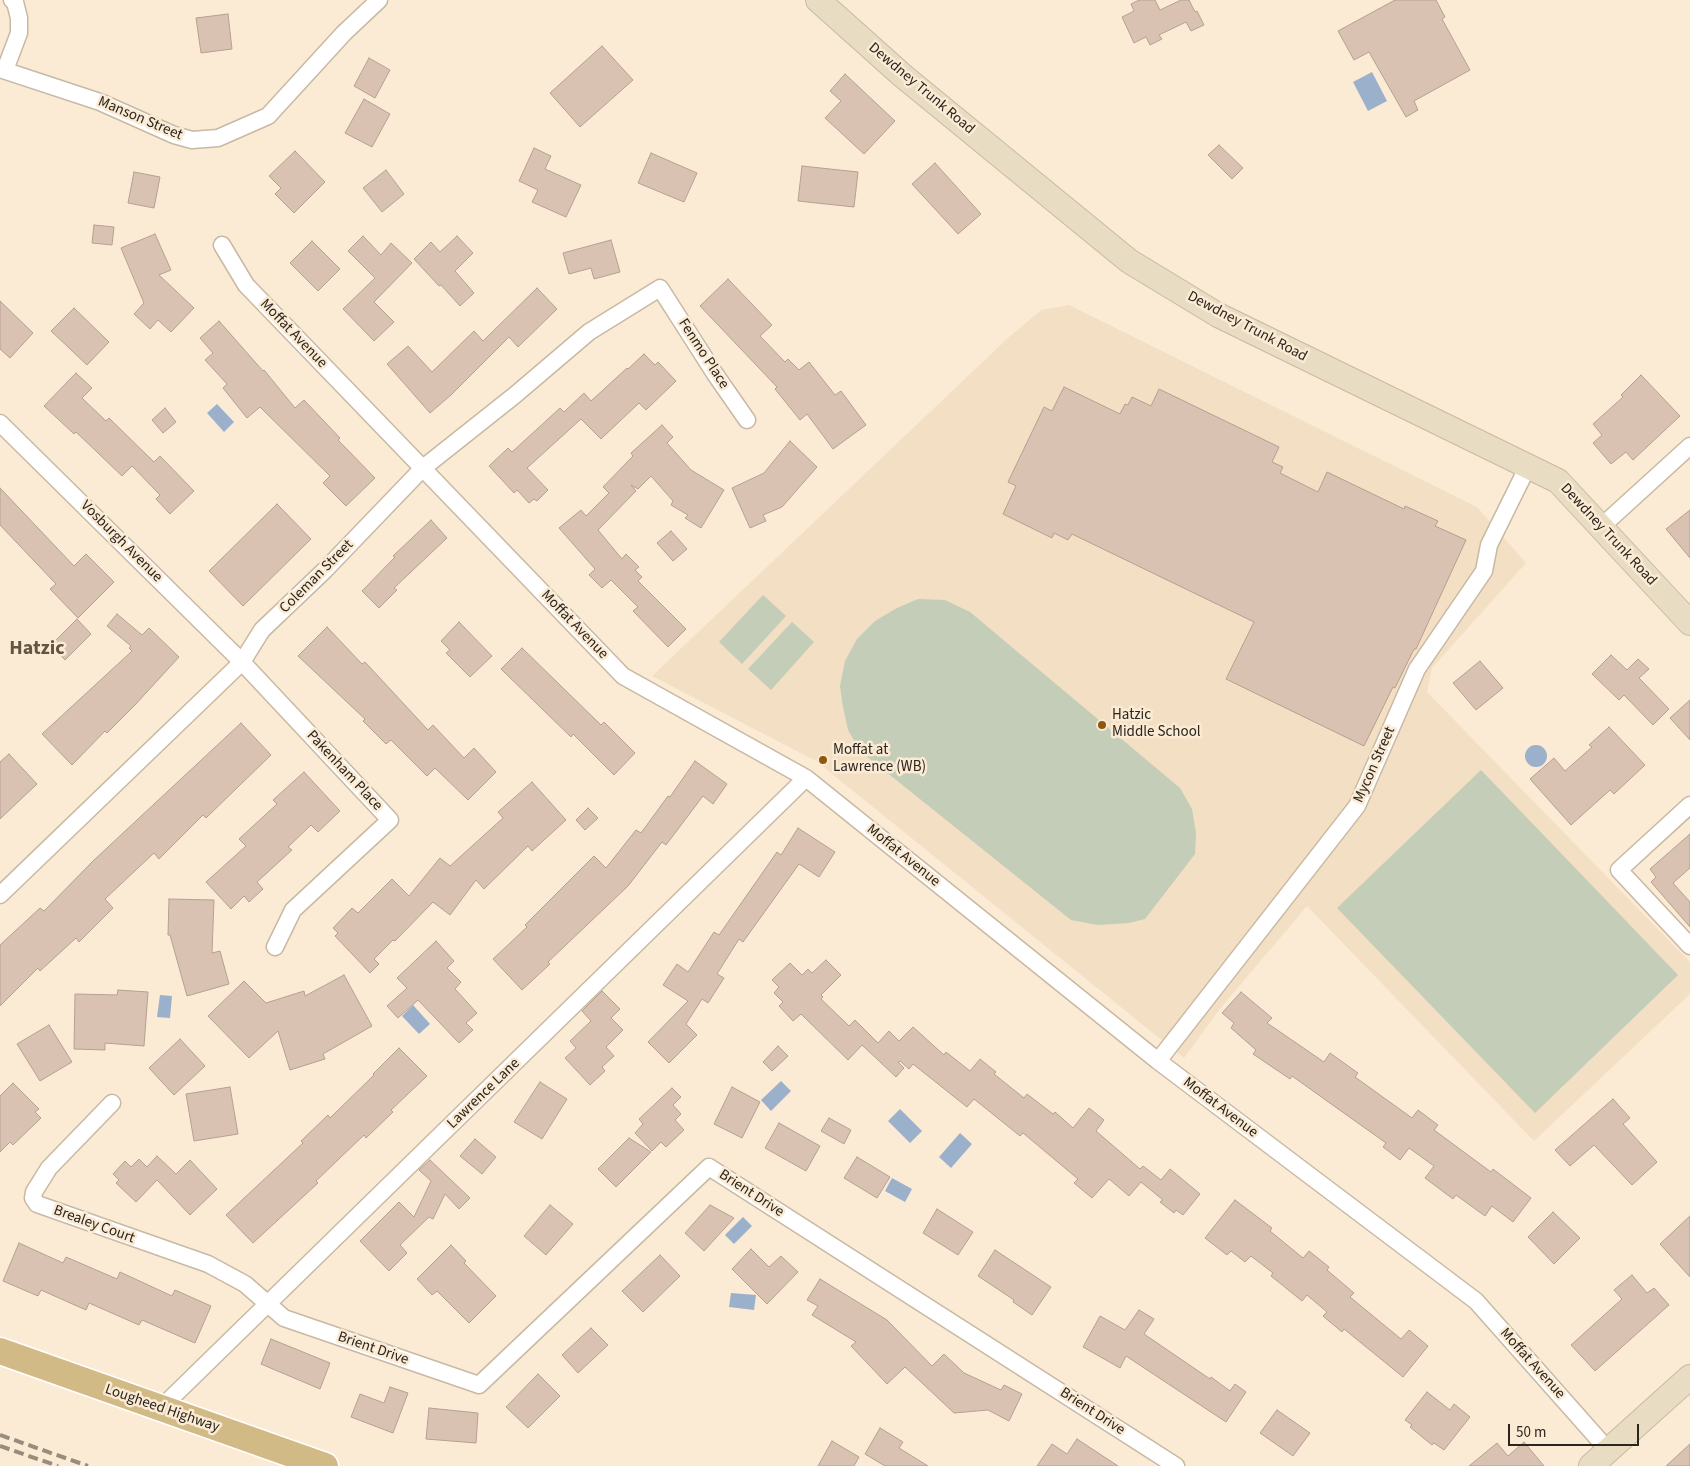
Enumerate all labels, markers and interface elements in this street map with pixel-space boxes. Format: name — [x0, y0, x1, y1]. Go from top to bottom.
street label: Dewdney Trunk Road — [864, 39, 978, 139]
street label: Manson Street — [95, 93, 185, 145]
street label: Dewdney Trunk Road — [1184, 288, 1310, 366]
street label: Moffat Avenue — [256, 296, 330, 372]
street label: Fenmo Place — [674, 315, 732, 393]
street label: Dewdney Trunk Road — [1556, 480, 1660, 590]
street label: Vosburgh Avenue — [76, 497, 166, 587]
street label: Coleman Street — [276, 536, 358, 618]
street label: Moffat Avenue — [537, 587, 611, 663]
district label: Hatzic — [9, 638, 65, 662]
place label: Hatzic Middle School — [1112, 707, 1201, 742]
marker: Hatzic Middle School — [1096, 719, 1108, 731]
street label: Mycon Street — [1350, 724, 1400, 806]
street label: Pakenham Place — [302, 727, 386, 815]
place label: Moffat at Lawrence (WB) — [833, 742, 926, 777]
marker: Moffat at Lawrence (WB) — [817, 754, 829, 766]
street label: Moffat Avenue — [863, 821, 943, 891]
street label: Lawrence Lane — [444, 1055, 524, 1133]
street label: Moffat Avenue — [1179, 1074, 1261, 1142]
street label: Brient Drive — [715, 1166, 787, 1222]
street label: Brealey Court — [51, 1202, 137, 1248]
street label: Moffat Avenue — [1496, 1325, 1568, 1403]
street label: Brient Drive — [335, 1328, 411, 1370]
street label: Lougheed Highway — [102, 1381, 222, 1437]
street label: Brient Drive — [1056, 1384, 1128, 1440]
scale bar — [1510, 1414, 1641, 1446]
text: 50 m — [1516, 1422, 1546, 1443]

